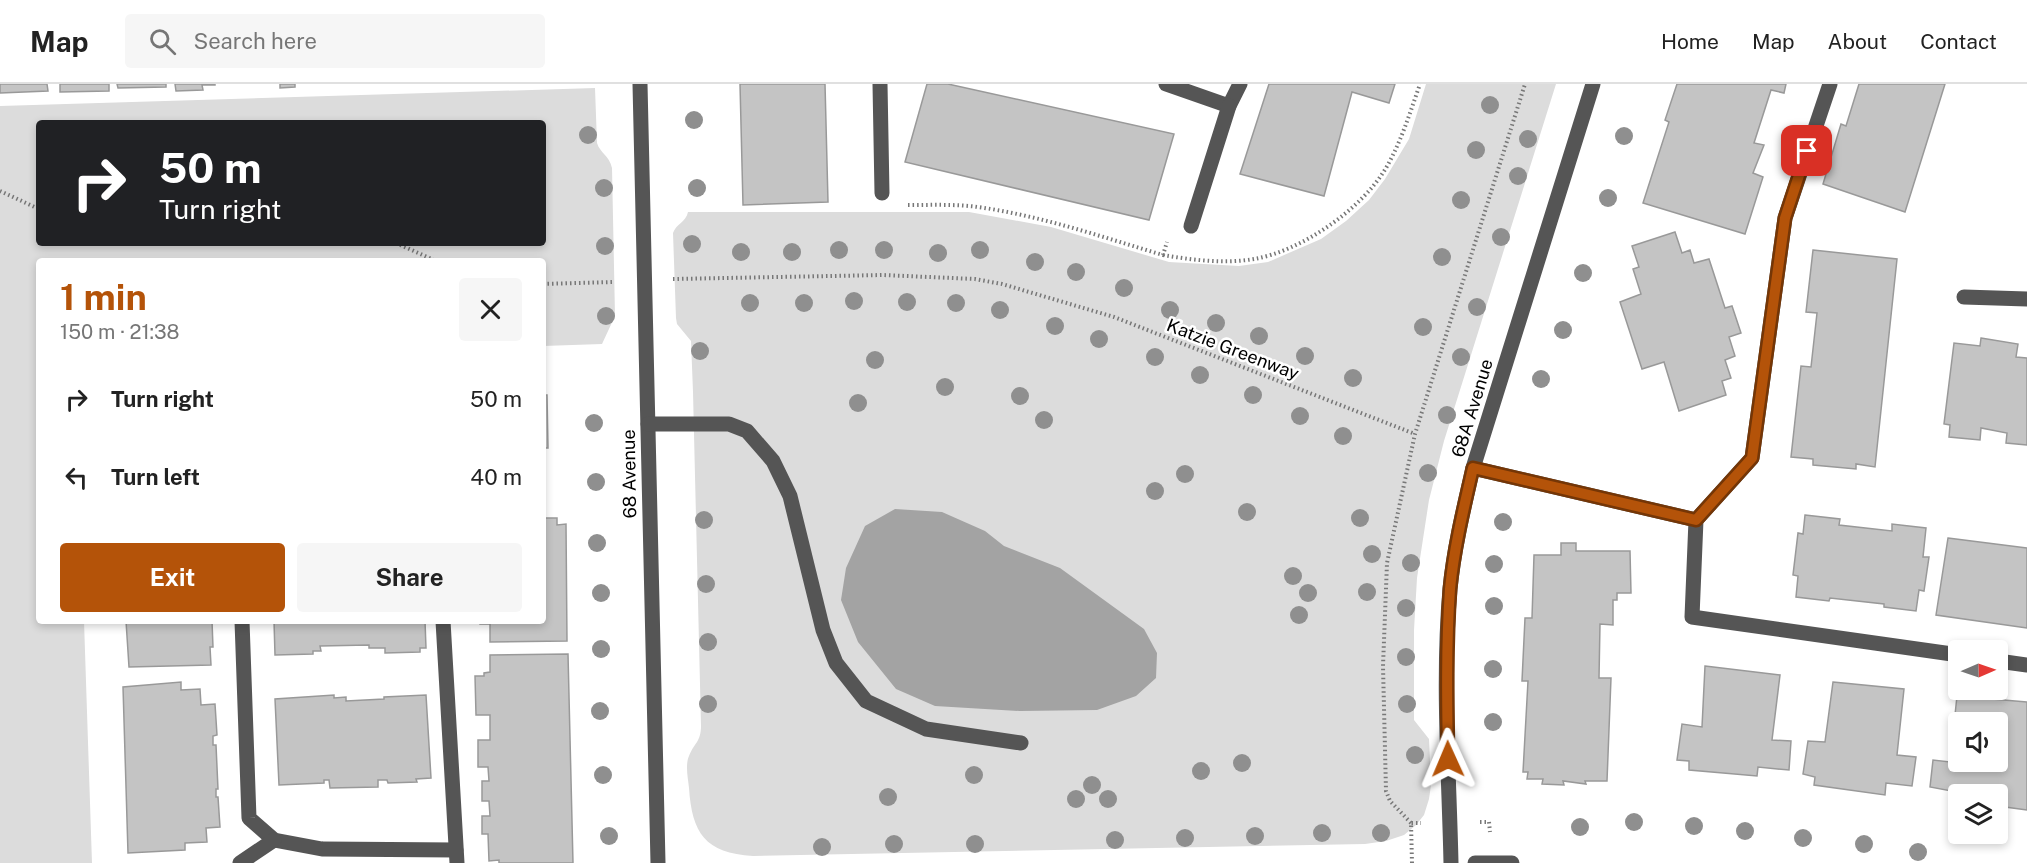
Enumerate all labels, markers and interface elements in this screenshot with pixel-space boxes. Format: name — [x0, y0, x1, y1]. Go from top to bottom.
search box — [125, 14, 545, 68]
text: Map — [30, 25, 89, 58]
icon: search — [146, 25, 179, 58]
text: Search here — [194, 28, 317, 54]
text: Home — [1661, 29, 1719, 54]
text: Map — [1752, 29, 1795, 54]
text: About — [1828, 29, 1887, 54]
text: Contact — [1920, 29, 1997, 54]
pin — [1781, 125, 1832, 176]
icon: arrive — [1790, 134, 1823, 167]
text: 50 m — [159, 143, 262, 192]
icon: right — [60, 144, 138, 222]
text: Turn right — [159, 193, 282, 225]
text: 1 min — [60, 276, 147, 318]
button: close — [459, 278, 522, 341]
street label: Katzie Greenway — [1164, 314, 1302, 384]
text: 150 m · 21:38 — [60, 320, 180, 344]
street label: 68A Avenue — [1447, 356, 1497, 460]
icon: right — [60, 383, 93, 416]
text: Turn right — [111, 386, 214, 412]
text: 50 m — [470, 386, 522, 412]
street label: 68 Avenue — [618, 429, 640, 519]
icon: left — [60, 461, 93, 494]
text: Turn left — [111, 464, 200, 490]
text: 40 m — [470, 464, 522, 490]
button: Exit — [60, 543, 285, 612]
button: Share — [297, 543, 522, 612]
north arrow — [1948, 640, 2008, 700]
map controls — [1948, 640, 2008, 844]
button: sound — [1948, 712, 2008, 772]
position arrow — [1416, 727, 1480, 791]
button: layers — [1948, 784, 2008, 844]

